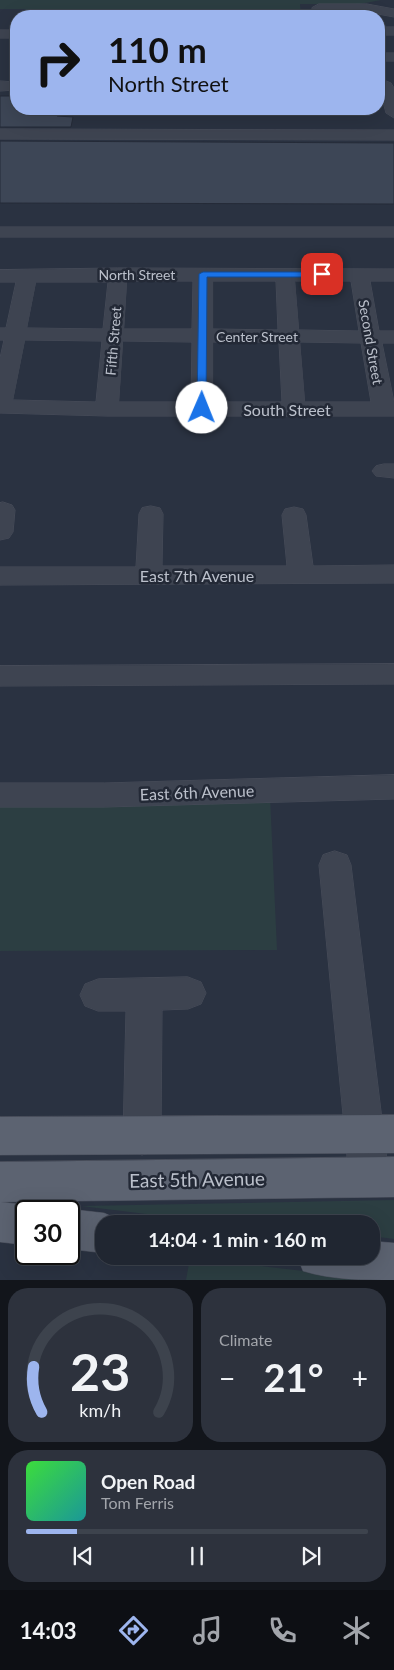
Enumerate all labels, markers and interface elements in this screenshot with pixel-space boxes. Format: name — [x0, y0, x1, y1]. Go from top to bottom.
text: 110 m — [108, 28, 207, 70]
icon: right — [25, 30, 90, 95]
text: North Street — [108, 70, 229, 97]
pin — [301, 253, 343, 295]
icon: arrive — [308, 260, 336, 288]
street label: North Street — [99, 266, 175, 283]
street label: Second Street — [355, 298, 387, 386]
street label: Fifth Street — [102, 306, 124, 376]
street label: Center Street — [216, 328, 298, 345]
position arrow — [175, 381, 227, 433]
street label: South Street — [243, 400, 331, 419]
street label: East 7th Avenue — [140, 566, 254, 585]
street label: East 6th Avenue — [140, 781, 254, 803]
street label: East 5th Avenue — [129, 1166, 265, 1192]
speed limit sign: 30 — [15, 1200, 80, 1265]
text: 14:04 · 1 min · 160 m — [148, 1228, 327, 1251]
text: Climate — [219, 1330, 272, 1349]
text: 23 — [70, 1340, 131, 1402]
text: 21° — [264, 1354, 323, 1400]
text: − — [219, 1361, 235, 1395]
text: + — [352, 1361, 368, 1395]
text: km/h — [80, 1399, 121, 1421]
text: Open Road — [101, 1470, 195, 1493]
text: Tom Ferris — [101, 1493, 174, 1512]
icon: previous — [69, 1542, 97, 1570]
icon: pause — [183, 1542, 211, 1570]
icon: next — [297, 1542, 325, 1570]
icon: directions — [116, 1613, 151, 1648]
icon: music — [190, 1613, 225, 1648]
icon: phone — [265, 1613, 300, 1648]
icon: climate — [339, 1613, 374, 1648]
text: 14:03 — [20, 1617, 76, 1644]

